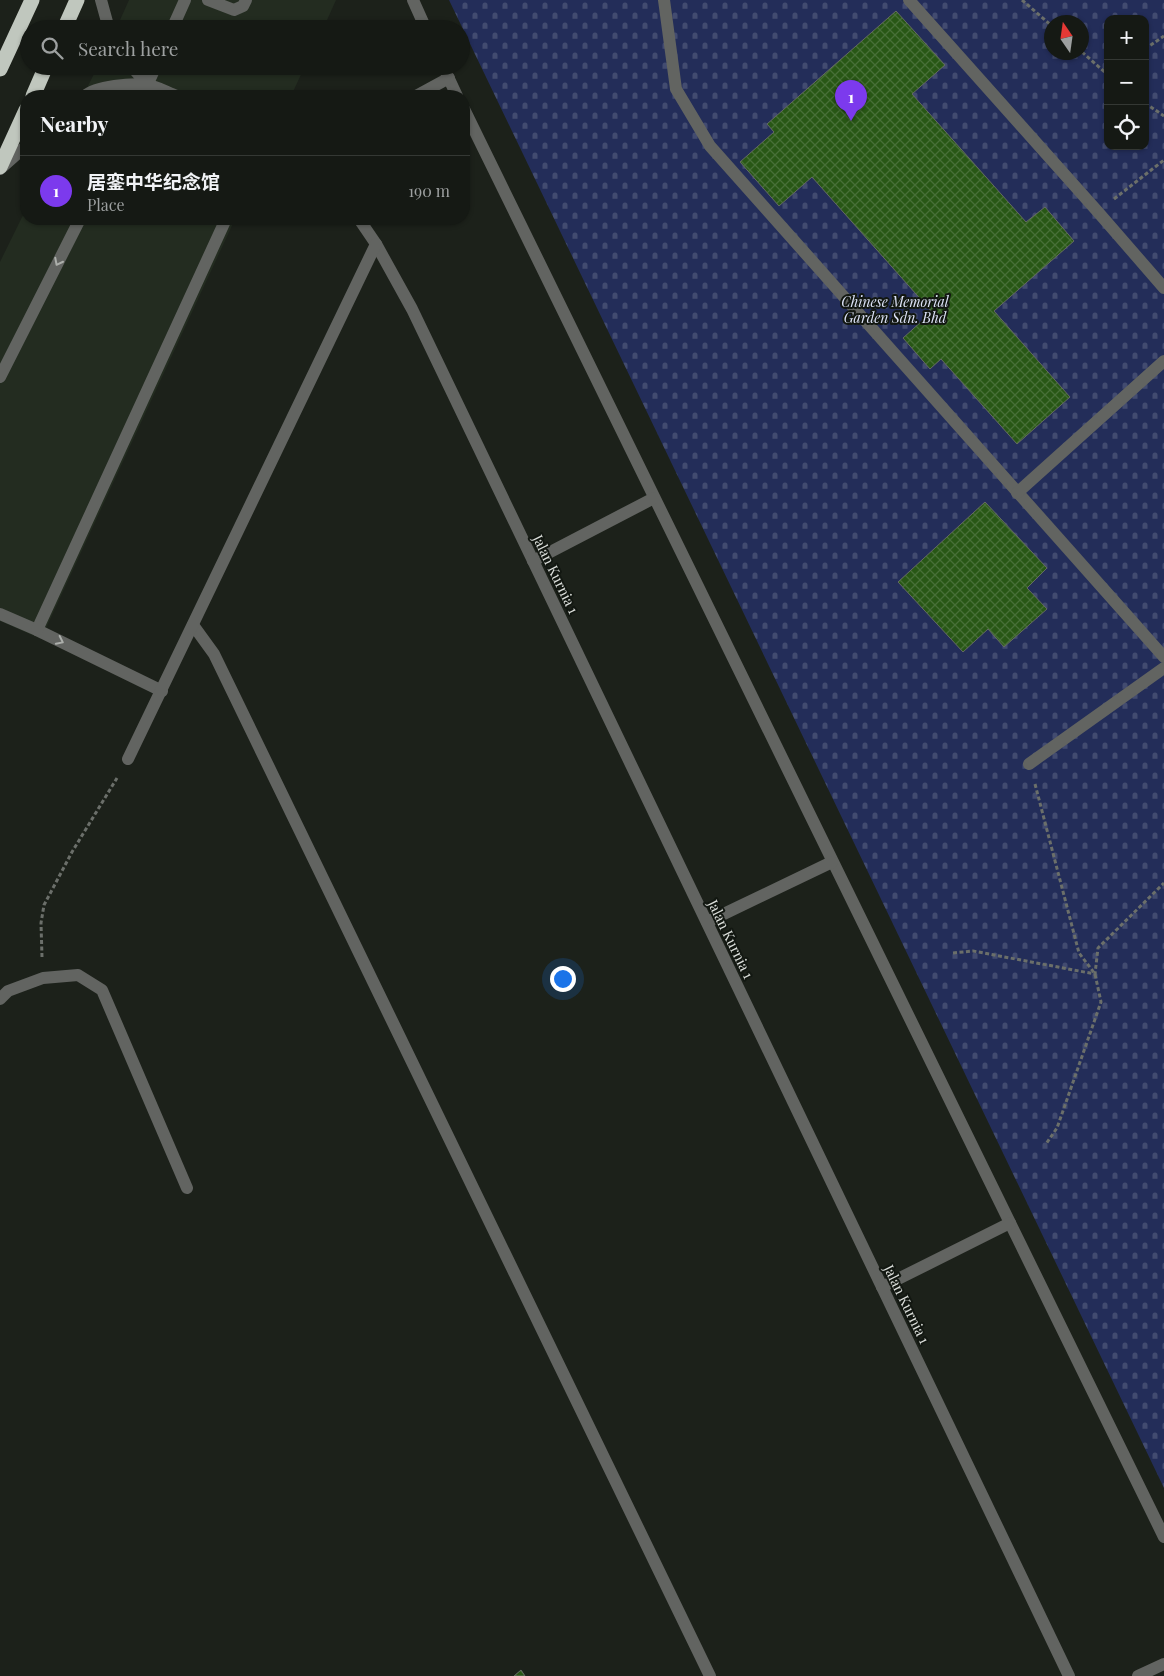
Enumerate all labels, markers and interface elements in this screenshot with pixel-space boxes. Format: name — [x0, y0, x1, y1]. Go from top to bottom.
north arrow — [1044, 15, 1089, 60]
map controls — [1104, 15, 1149, 150]
button: + — [1104, 15, 1149, 60]
search box — [20, 20, 470, 75]
icon: search — [38, 34, 66, 62]
text: Search here — [78, 35, 178, 61]
button: − — [1104, 60, 1149, 105]
pin: 1 — [835, 80, 867, 121]
button: locate — [1104, 105, 1149, 150]
text: Nearby — [40, 109, 109, 137]
text: 居銮中华纪念馆 — [87, 168, 220, 194]
text: 1 — [53, 180, 59, 201]
text: 190 m — [408, 180, 450, 201]
text: Place — [87, 194, 125, 215]
one-way arrow — [54, 257, 64, 266]
park label: Chinese Memorial Garden Sdn. Bhd — [841, 292, 950, 327]
street label: Jalan Kurnia 1 — [528, 531, 583, 617]
one-way arrow — [55, 635, 64, 646]
street label: Jalan Kurnia 1 — [703, 896, 758, 982]
your location — [550, 966, 576, 992]
street label: Jalan Kurnia 1 — [879, 1261, 934, 1347]

